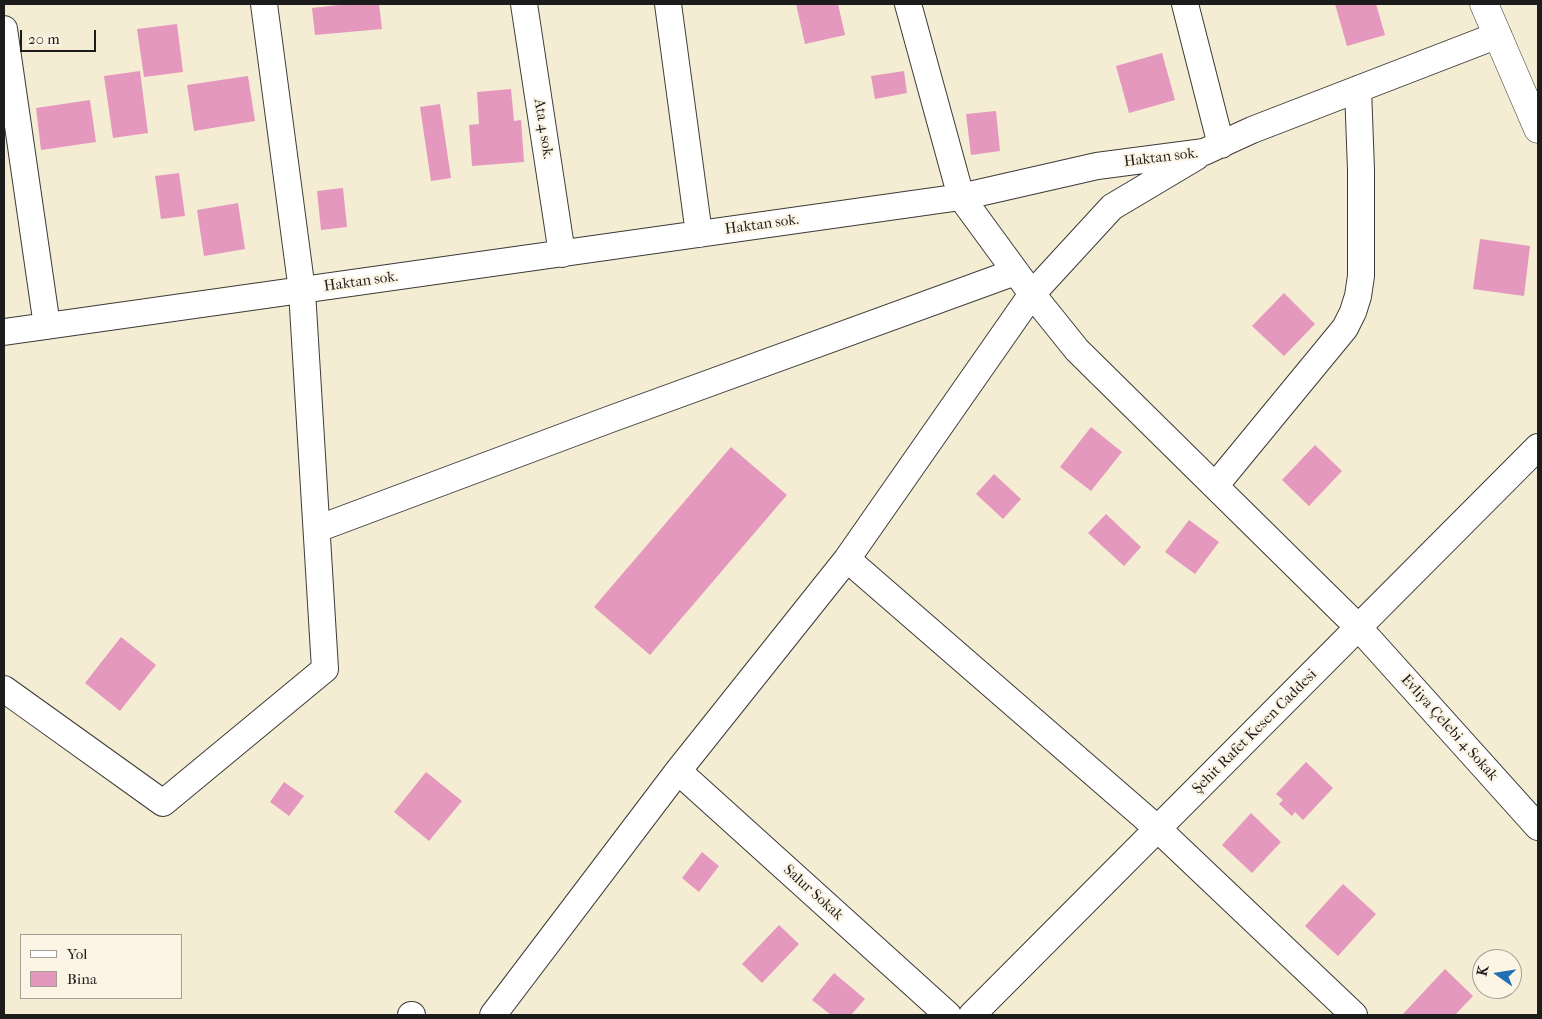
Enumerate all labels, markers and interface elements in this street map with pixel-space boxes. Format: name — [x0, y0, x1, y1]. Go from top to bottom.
scale bar — [22, 20, 99, 52]
text: 20 m — [28, 30, 60, 48]
street label: Ata 4 sok. — [529, 97, 557, 161]
street label: Haktan sok. — [1123, 145, 1199, 171]
street label: Haktan sok. — [724, 211, 800, 239]
street label: Haktan sok. — [323, 268, 399, 296]
street label: Şehit Rafet Kesen Caddesi — [1189, 666, 1321, 798]
street label: Evliya Çelebi 4 Sokak — [1397, 671, 1501, 785]
street label: Salur Sokak — [779, 861, 847, 925]
legend — [20, 934, 182, 999]
text: Yol — [67, 945, 87, 963]
north arrow — [1472, 949, 1522, 999]
text: K — [1473, 964, 1492, 978]
text: Bina — [67, 970, 97, 988]

